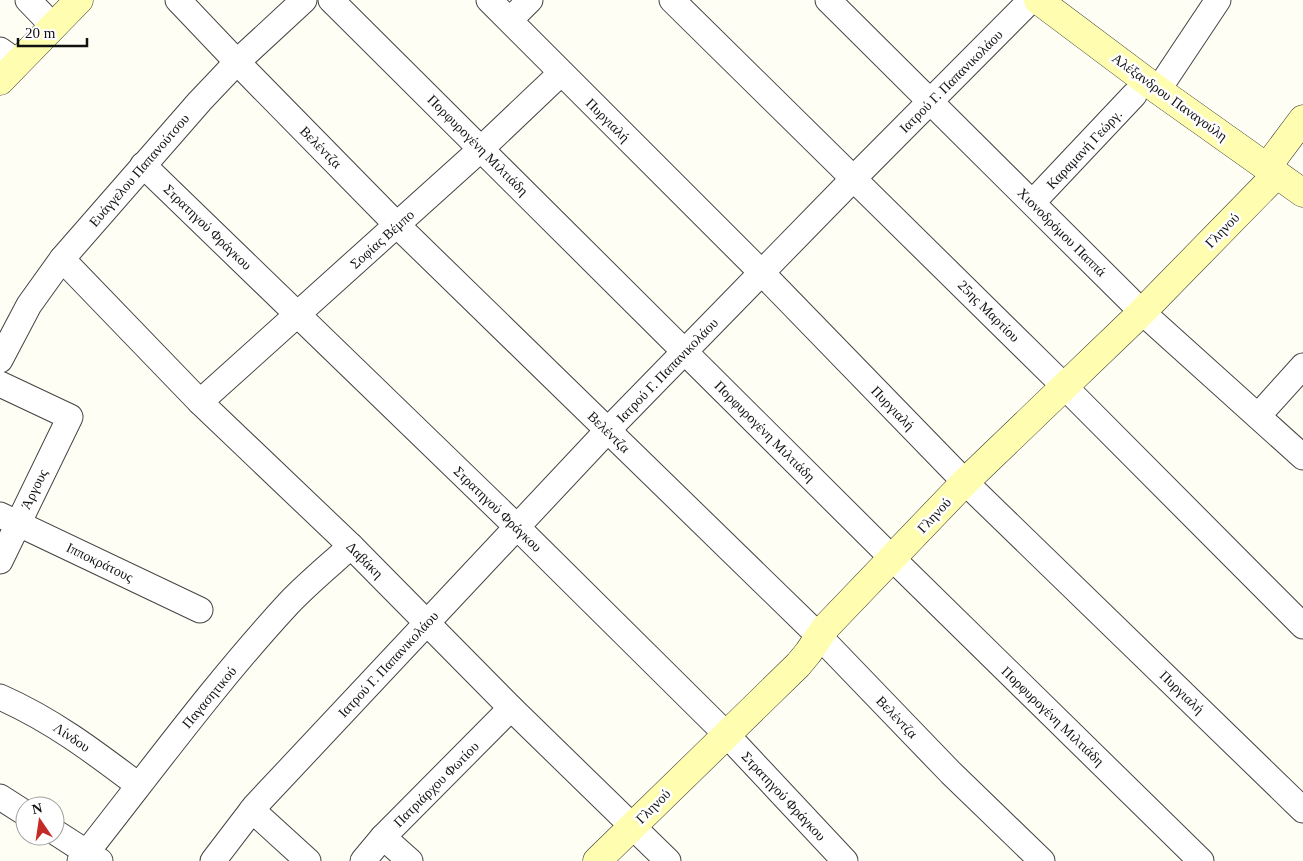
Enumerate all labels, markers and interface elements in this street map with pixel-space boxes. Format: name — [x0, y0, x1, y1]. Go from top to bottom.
scale bar — [18, 15, 86, 47]
text: 20 m — [25, 25, 56, 41]
street label: Ιατρού Γ. Παπανικολάου — [897, 27, 1006, 136]
street label: Αλέξανδρου Παναγούλη — [1109, 51, 1230, 144]
street label: Πορφυρογένη Μιλτιάδη — [424, 92, 531, 199]
street label: Πυργιαλή — [583, 95, 633, 145]
street label: Καραμανή Γεώργ. — [1044, 107, 1125, 192]
street label: Ευάγγελου Παπανούτσου — [86, 111, 192, 230]
street label: Βελέντζα — [297, 123, 345, 172]
street label: Στρατηγού Φράγκου — [161, 182, 255, 273]
street label: Χιονοδρόμου Παππά — [1014, 185, 1109, 280]
street label: Σοφίας Βέμπο — [348, 207, 417, 272]
street label: Γληνού — [1202, 210, 1243, 251]
street label: 25ης Μαρτίου — [955, 278, 1022, 345]
street label: Ιατρού Γ. Παπανικολάου — [614, 315, 721, 426]
street label: Πορφυρογένη Μιλτιάδη — [711, 378, 818, 485]
street label: Πυργιαλή — [868, 383, 917, 433]
street label: Βελέντζα — [585, 409, 633, 456]
street label: Στρατηγού Φράγκου — [451, 464, 545, 555]
street label: Άργους — [18, 466, 51, 512]
street label: Γληνού — [914, 495, 954, 536]
street label: Δαβάκη — [343, 539, 386, 582]
street label: Ιπποκράτους — [64, 540, 136, 585]
street label: Ιατρού Γ. Παπανικολάου — [335, 608, 441, 720]
street label: Παγασητικού — [179, 663, 240, 731]
street label: Πορφυρογένη Μιλτιάδη — [999, 664, 1107, 769]
street label: Πυργιαλή — [1157, 668, 1207, 717]
street label: Βελέντζα — [873, 693, 921, 742]
street label: Λίνδου — [51, 720, 93, 755]
street label: Πατριάρχου Φωτίου — [391, 739, 482, 830]
street label: Στρατηγού Φράγκου — [739, 749, 829, 844]
street label: Γληνού — [633, 786, 674, 827]
north arrow — [15, 796, 65, 846]
text: N — [31, 800, 44, 817]

